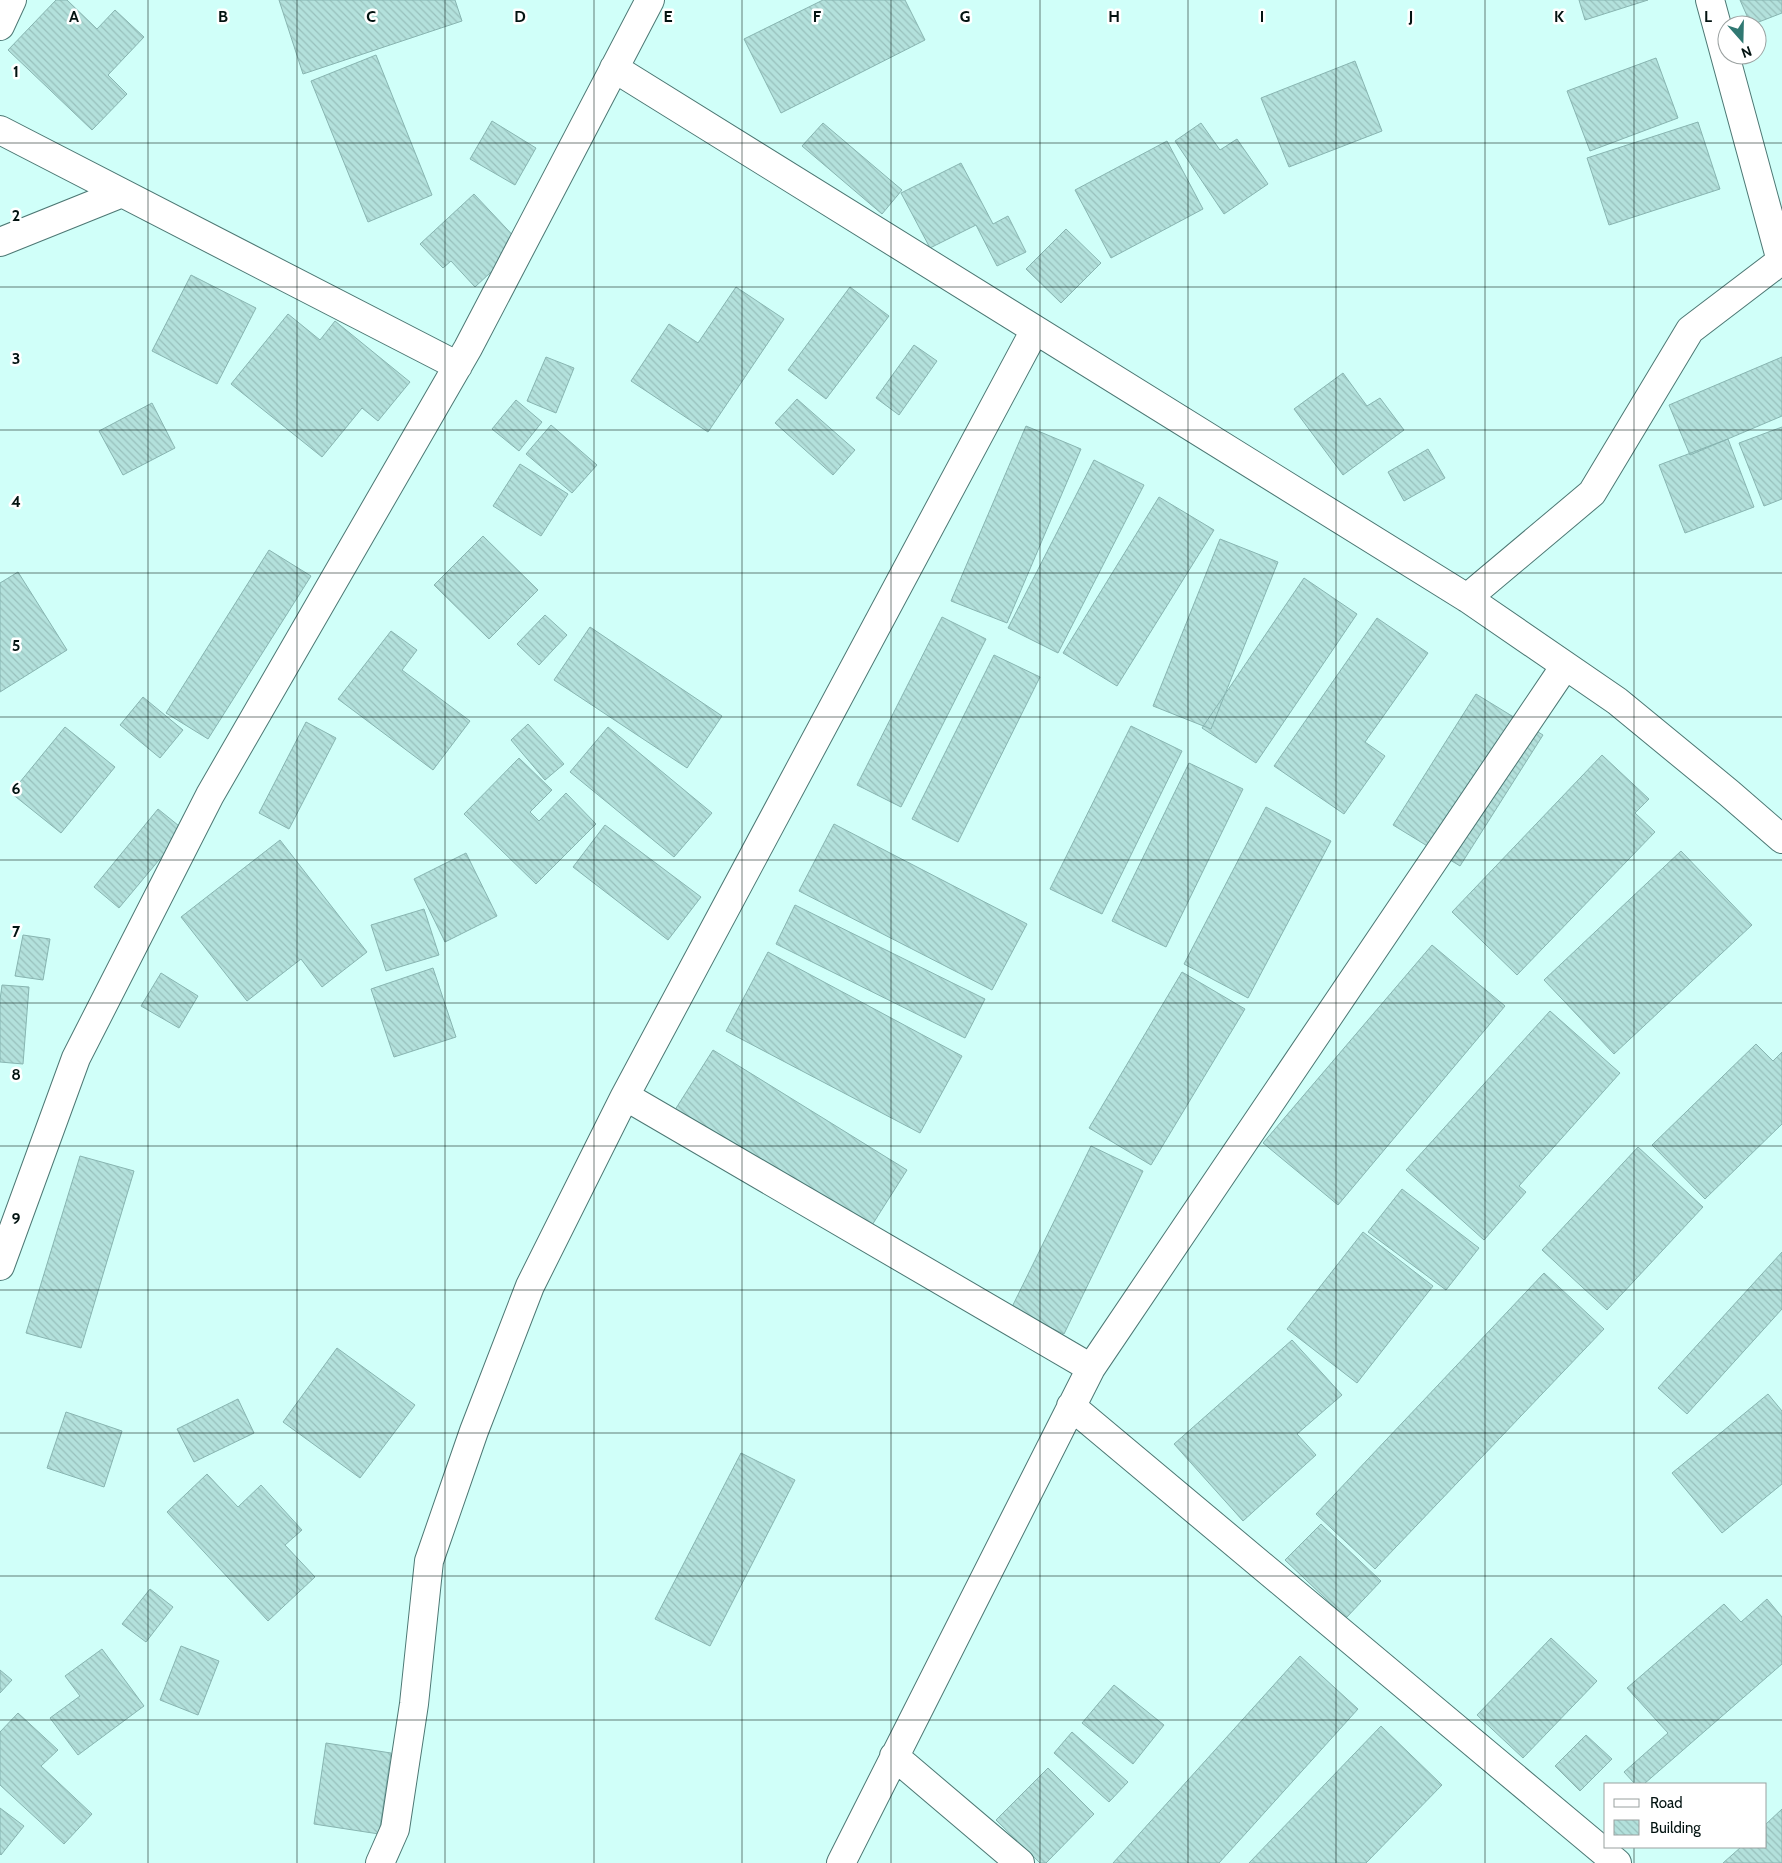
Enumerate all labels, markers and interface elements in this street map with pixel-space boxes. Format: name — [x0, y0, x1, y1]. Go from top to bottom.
text: A — [69, 7, 79, 26]
text: B — [218, 7, 228, 26]
text: C — [366, 7, 376, 26]
text: D — [514, 7, 526, 26]
text: E — [663, 7, 673, 26]
text: F — [813, 7, 822, 26]
text: G — [960, 7, 970, 26]
text: H — [1108, 7, 1120, 26]
text: I — [1260, 7, 1264, 26]
text: J — [1408, 7, 1413, 26]
text: K — [1554, 7, 1564, 26]
text: L — [1704, 7, 1712, 26]
north arrow — [1717, 15, 1767, 65]
text: N — [1739, 42, 1754, 62]
text: 1 — [13, 62, 19, 81]
text: 2 — [12, 206, 20, 225]
text: 3 — [12, 349, 20, 368]
text: 4 — [11, 492, 21, 511]
text: 5 — [12, 636, 20, 655]
text: 6 — [12, 779, 21, 798]
text: 7 — [12, 922, 21, 941]
text: 8 — [11, 1065, 21, 1084]
text: 9 — [12, 1209, 21, 1228]
legend — [1604, 1783, 1767, 1848]
text: Road — [1650, 1794, 1683, 1812]
text: Building — [1650, 1819, 1701, 1837]

